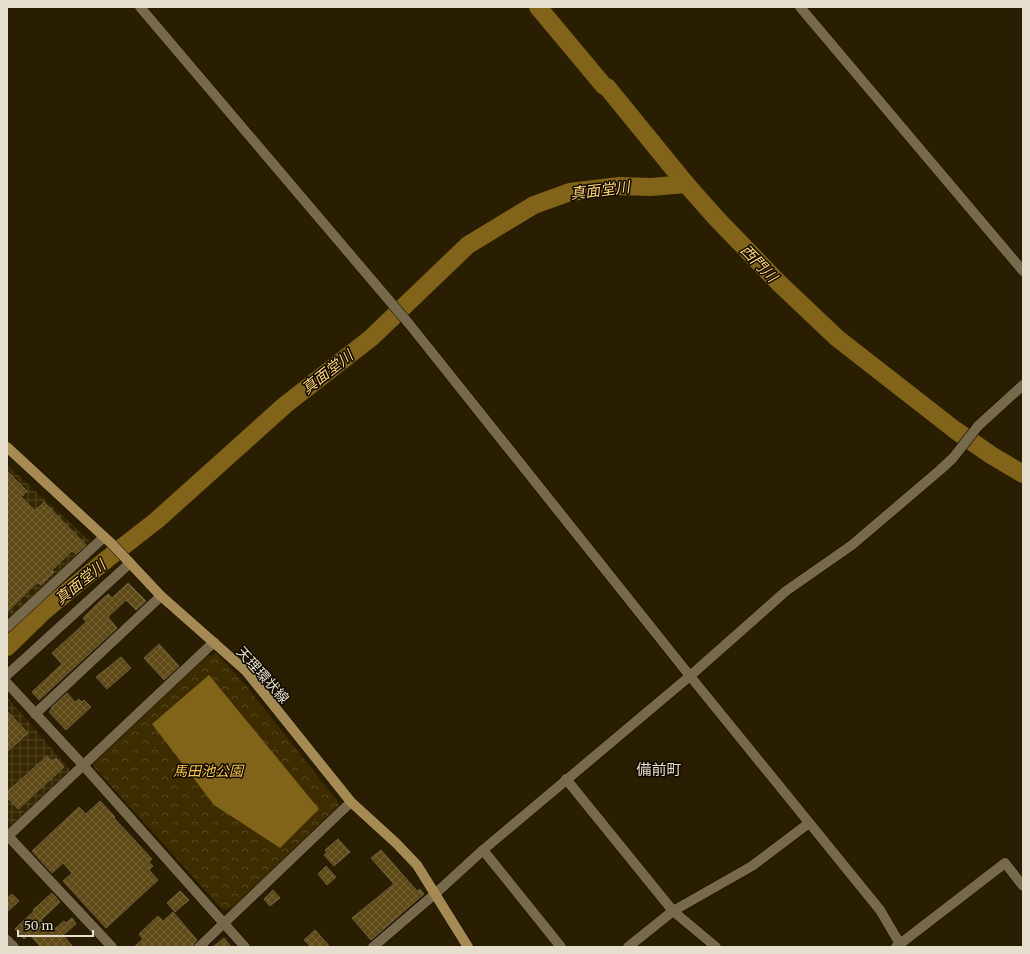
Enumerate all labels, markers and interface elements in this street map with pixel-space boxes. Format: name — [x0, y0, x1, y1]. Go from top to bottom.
water label: 真面堂川 — [569, 177, 633, 203]
water label: 西門川 — [737, 240, 783, 287]
water label: 真面堂川 — [298, 345, 358, 398]
water label: 真面堂川 — [51, 554, 111, 608]
street label: 天理環状線 — [233, 643, 293, 707]
district label: 備前町 — [636, 760, 682, 779]
park label: 馬田池公園 — [173, 762, 245, 780]
scale bar — [18, 912, 93, 938]
text: 50 m — [24, 918, 53, 933]

